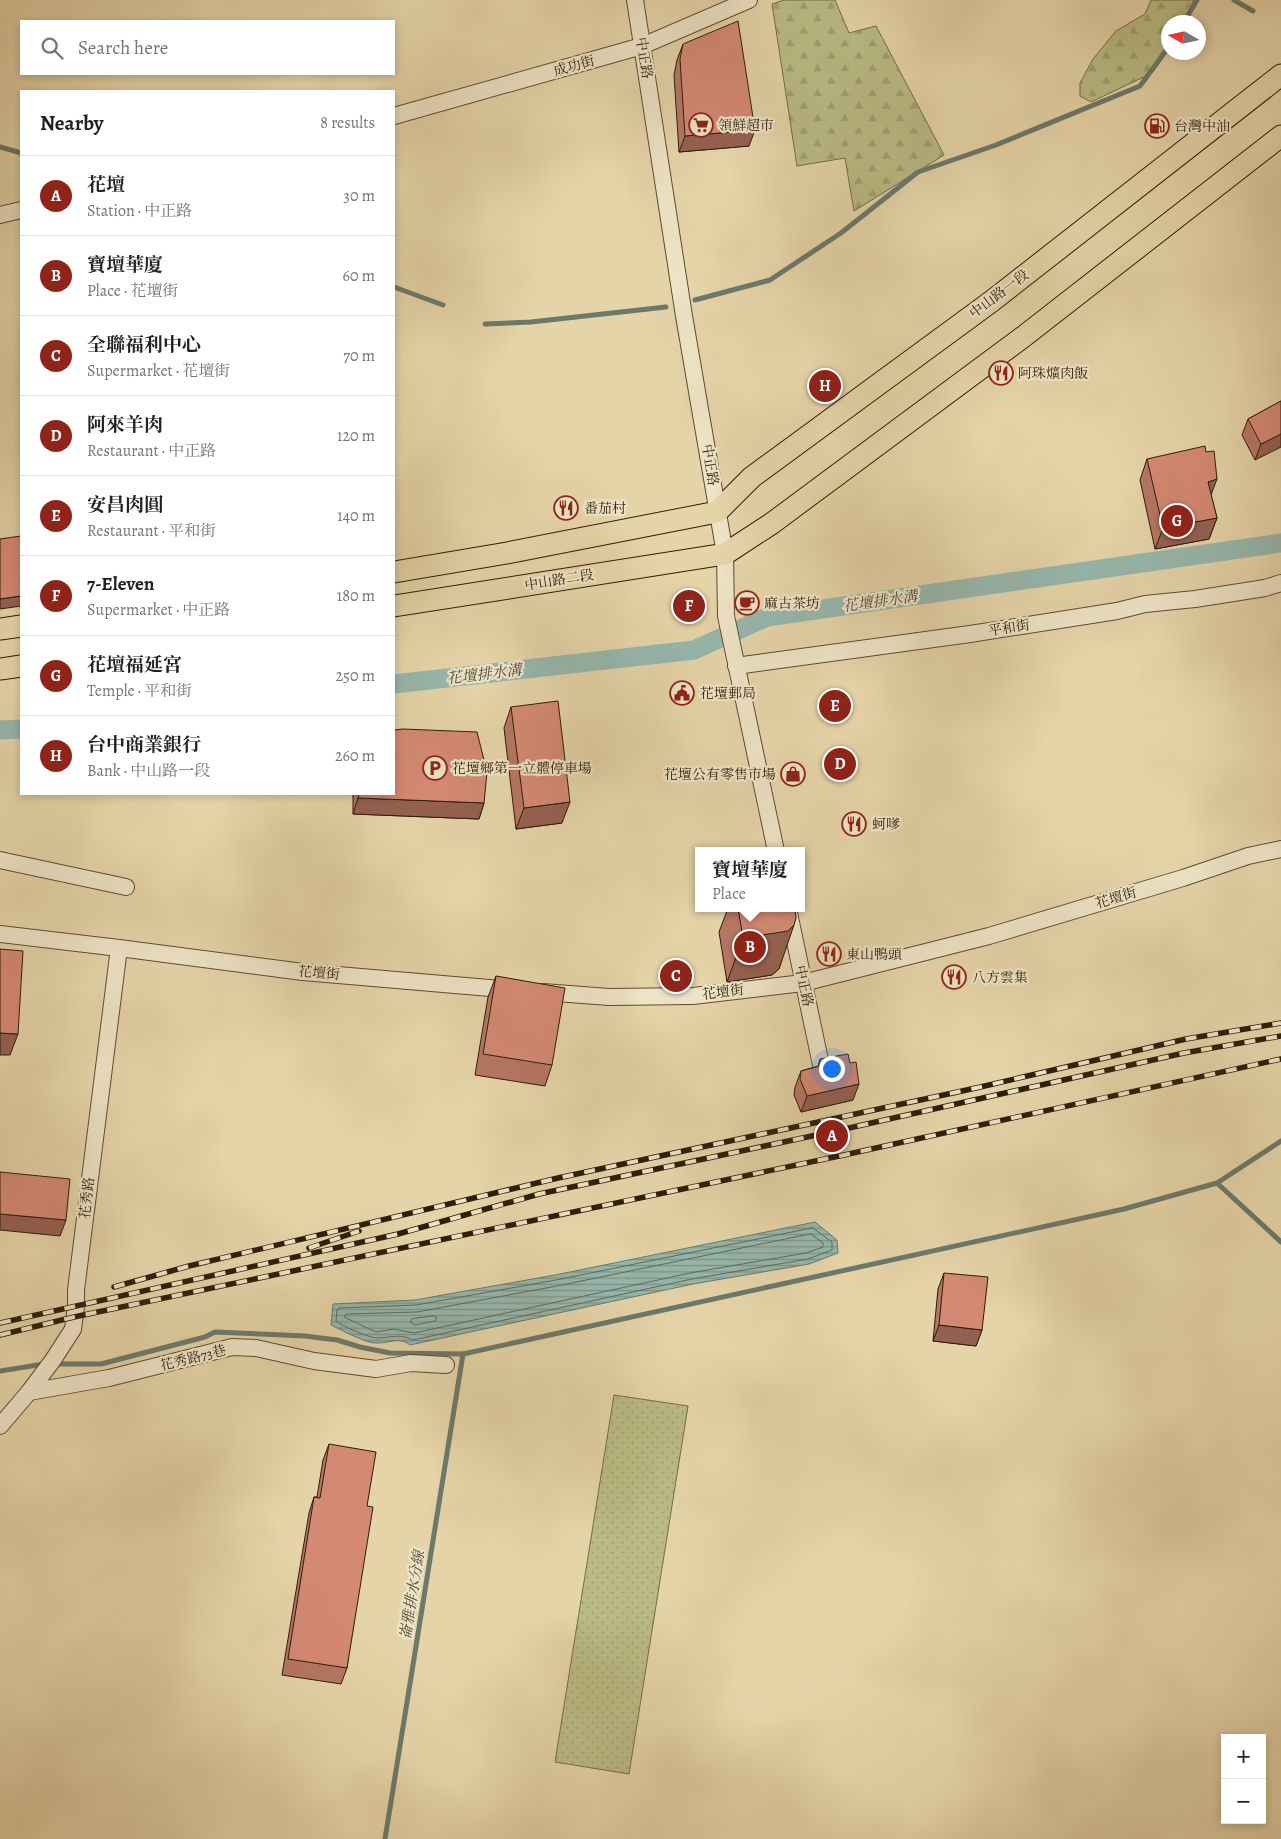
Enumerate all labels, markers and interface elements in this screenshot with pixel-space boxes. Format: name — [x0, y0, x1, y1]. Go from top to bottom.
north arrow — [1161, 15, 1206, 60]
search box — [20, 20, 395, 75]
icon: search — [38, 34, 66, 62]
text: Search here — [78, 35, 168, 61]
street label: 中正路 — [631, 36, 657, 80]
street label: 成功街 — [551, 51, 597, 81]
text: Nearby — [40, 109, 103, 137]
text: 8 results — [320, 112, 375, 134]
supermarket icon: 領鮮超市 — [688, 112, 714, 138]
fuel station icon: 台灣中油 — [1144, 113, 1170, 139]
place label: 領鮮超市 — [718, 116, 774, 135]
place label: 台灣中油 — [1174, 117, 1230, 136]
text: 花壇 — [87, 172, 125, 198]
text: A — [51, 185, 61, 207]
text: 30 m — [343, 185, 375, 207]
text: Station · 中正路 — [87, 200, 192, 222]
text: 寶壇華廈 — [87, 252, 163, 278]
text: B — [51, 265, 61, 287]
text: 60 m — [343, 265, 375, 287]
street label: 中山路一段 — [965, 265, 1033, 323]
text: Place · 花壇街 — [87, 280, 178, 302]
text: 全聯福利中心 — [87, 332, 201, 358]
text: C — [51, 345, 61, 367]
text: 70 m — [343, 345, 375, 367]
text: Supermarket · 花壇街 — [87, 360, 230, 382]
restaurant icon: 阿珠爌肉飯 — [988, 360, 1014, 386]
place label: 阿珠爌肉飯 — [1018, 364, 1088, 383]
pin: H — [809, 367, 841, 405]
text: 阿來羊肉 — [87, 412, 163, 438]
text: D — [50, 425, 62, 447]
text: 120 m — [337, 425, 375, 447]
text: Restaurant · 中正路 — [87, 440, 216, 462]
street label: 中正路 — [697, 443, 723, 487]
text: 安昌肉圓 — [87, 492, 163, 518]
restaurant icon: 番茄村 — [553, 495, 579, 521]
place label: 番茄村 — [584, 499, 626, 518]
pin: G — [1161, 502, 1193, 540]
text: E — [51, 505, 61, 527]
text: 140 m — [337, 505, 375, 527]
text: Restaurant · 平和街 — [87, 520, 216, 542]
street label: 中山路二段 — [523, 565, 595, 595]
text: 7-Eleven — [87, 571, 155, 597]
text: F — [52, 585, 60, 607]
text: 180 m — [337, 585, 375, 607]
water label: 花壇排水溝 — [841, 586, 921, 616]
pin: F — [673, 587, 705, 625]
cafe icon: 麻古茶坊 — [734, 590, 760, 616]
place label: 麻古茶坊 — [764, 594, 820, 613]
text: Supermarket · 中正路 — [87, 599, 230, 621]
street label: 平和街 — [987, 615, 1031, 641]
text: 花壇福延宮 — [87, 652, 182, 678]
water label: 花壇排水溝 — [446, 659, 524, 688]
text: G — [51, 665, 61, 687]
text: 250 m — [336, 665, 375, 687]
text: Temple · 平和街 — [87, 680, 192, 702]
public building icon: 花壇郵局 — [669, 680, 695, 706]
place label: 花壇郵局 — [700, 684, 756, 703]
pin: E — [819, 687, 851, 725]
text: 台中商業銀行 — [87, 732, 201, 758]
text: H — [50, 745, 62, 767]
text: 260 m — [335, 745, 375, 767]
pin: D — [824, 745, 856, 783]
parking icon: 花壇鄉第一立體停車場 — [422, 755, 448, 781]
place label: 花壇鄉第一立體停車場 — [452, 759, 592, 778]
text: Bank · 中山路一段 — [87, 760, 210, 782]
shop icon: 花壇公有零售市場 — [780, 761, 806, 787]
place label: 花壇公有零售市場 — [664, 765, 776, 784]
restaurant icon: 蚵嗲 — [841, 811, 867, 837]
place label: 蚵嗲 — [872, 815, 900, 834]
popup — [695, 847, 805, 912]
text: 寶壇華廈 — [712, 857, 788, 883]
text: Place — [712, 883, 746, 905]
street label: 花壇街 — [1093, 883, 1139, 913]
pin: B — [734, 928, 766, 966]
restaurant icon: 東山鴨頭 — [816, 941, 842, 967]
place label: 東山鴨頭 — [846, 945, 902, 964]
pin: C — [660, 957, 692, 995]
street label: 花壇街 — [297, 962, 341, 984]
street label: 中正路 — [790, 963, 818, 1009]
restaurant icon: 八方雲集 — [941, 964, 967, 990]
place label: 八方雲集 — [972, 968, 1028, 987]
street label: 花壇街 — [701, 980, 745, 1004]
your location — [819, 1056, 845, 1082]
pin: A — [816, 1117, 848, 1155]
street label: 花秀路 — [75, 1176, 99, 1220]
street label: 花秀路73巷 — [158, 1341, 228, 1375]
water label: 崙雅排水分線 — [395, 1547, 429, 1641]
map controls — [1221, 1734, 1266, 1824]
button: + — [1221, 1734, 1266, 1779]
button: − — [1221, 1779, 1266, 1824]

